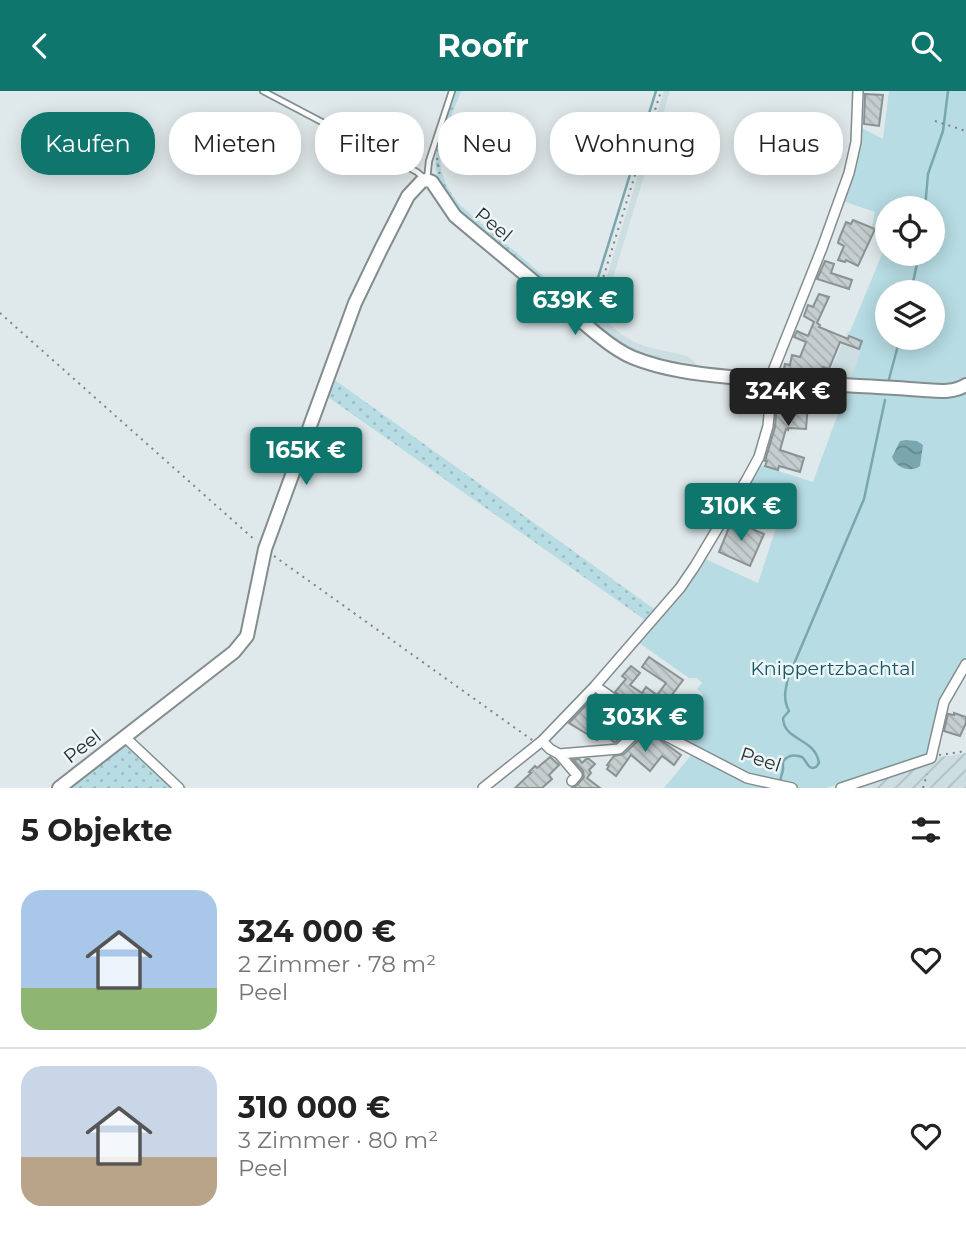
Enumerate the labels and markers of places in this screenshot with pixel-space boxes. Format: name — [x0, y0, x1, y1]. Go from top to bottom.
pin: 639K € — [518, 278, 632, 337]
pin: 324K € — [731, 369, 845, 428]
pin: 165K € — [249, 427, 363, 487]
pin: 310K € — [684, 483, 798, 543]
pin: 303K € — [588, 695, 702, 754]

